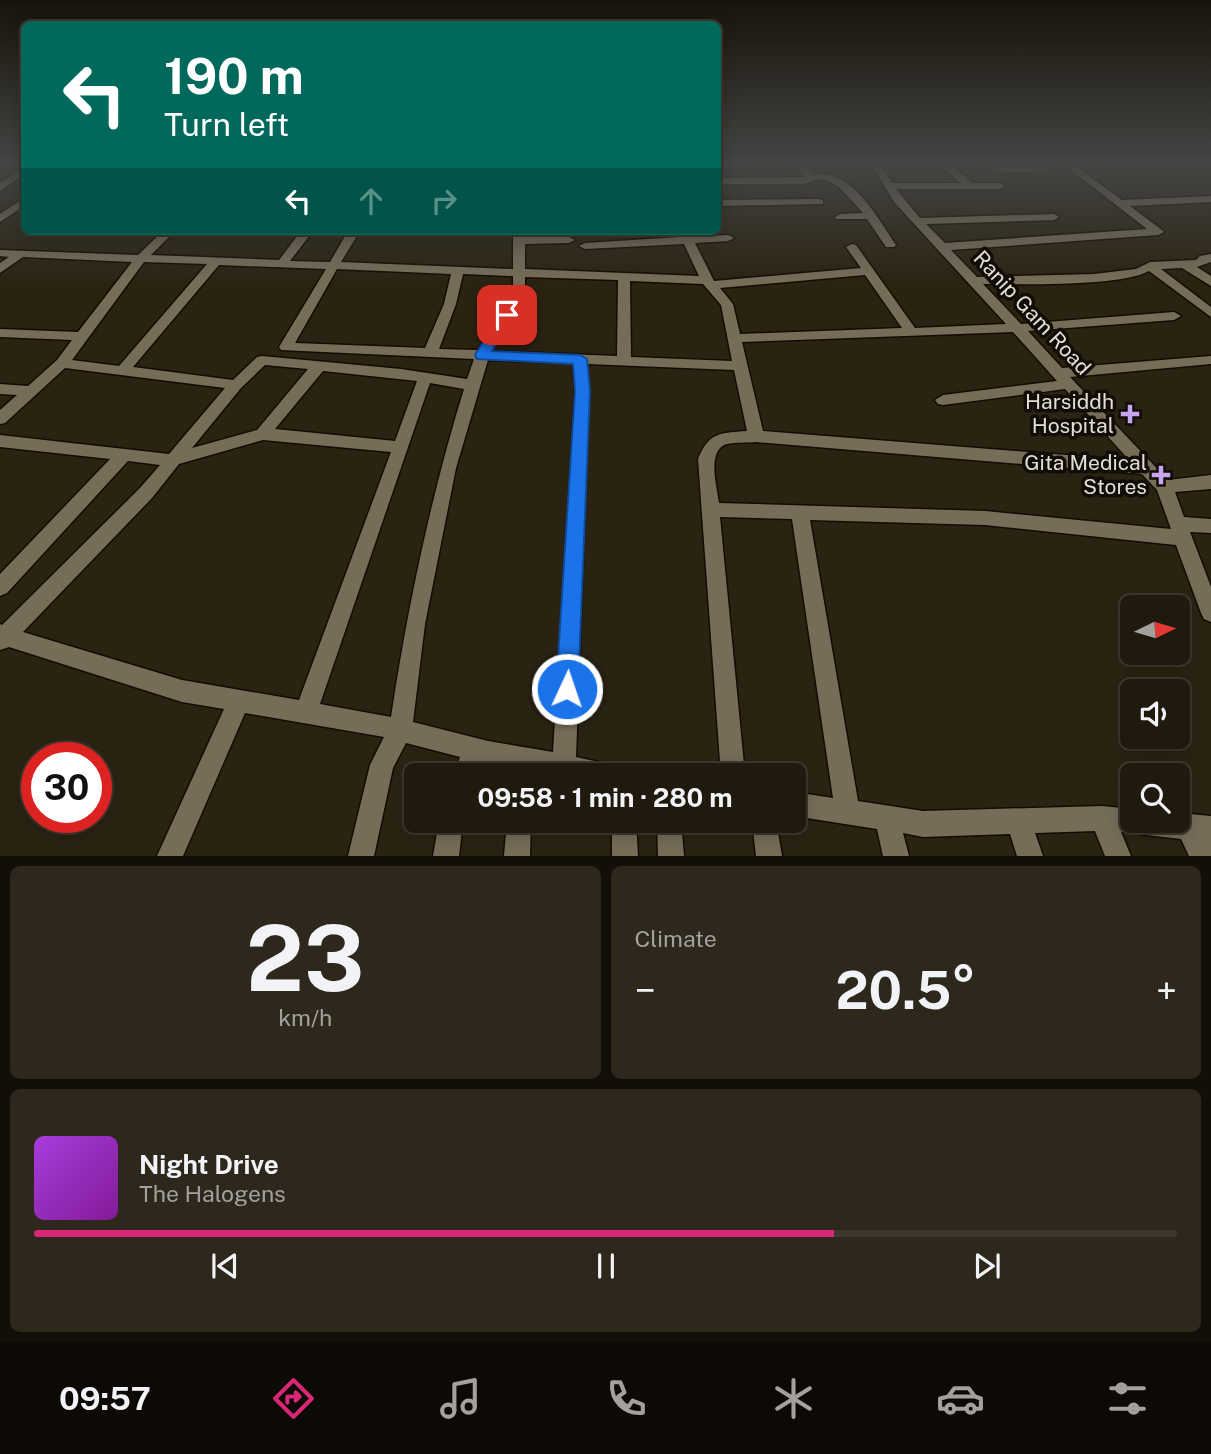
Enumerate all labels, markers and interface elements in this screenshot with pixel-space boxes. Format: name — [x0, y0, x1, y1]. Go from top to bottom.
text: 190 m — [164, 47, 304, 105]
icon: left — [49, 49, 140, 140]
text: Turn left — [164, 106, 289, 143]
icon: left — [279, 182, 317, 220]
icon: ahead — [352, 182, 390, 220]
icon: right — [425, 182, 463, 220]
street label: Ranip Gam Road — [968, 245, 1096, 380]
pin — [477, 285, 537, 345]
icon: arrive — [488, 296, 526, 334]
place label: Harsiddh Hospital — [1025, 389, 1114, 438]
marker: Harsiddh Hospital — [1120, 404, 1140, 424]
place label: Gita Medical Stores — [1024, 450, 1147, 499]
marker: Gita Medical Stores — [1153, 467, 1169, 483]
north arrow — [1120, 595, 1190, 665]
map controls — [1120, 595, 1190, 833]
position arrow — [530, 652, 604, 726]
button: sound — [1120, 679, 1190, 749]
speed limit sign: 30 — [21, 742, 112, 833]
button: search — [1120, 763, 1190, 833]
text: 09:58 · 1 min · 280 m — [477, 782, 733, 813]
text: 23 — [246, 905, 364, 1011]
text: Climate — [635, 925, 717, 952]
text: 20.5° — [836, 960, 976, 1021]
text: − — [635, 968, 656, 1013]
text: + — [1156, 968, 1177, 1013]
text: km/h — [278, 1004, 332, 1031]
text: Night Drive — [139, 1149, 279, 1180]
text: The Halogens — [139, 1180, 286, 1207]
icon: previous — [206, 1247, 244, 1285]
icon: pause — [587, 1247, 625, 1285]
icon: next — [968, 1247, 1006, 1285]
icon: directions — [269, 1374, 318, 1423]
icon: music — [436, 1374, 485, 1423]
icon: phone — [602, 1374, 651, 1423]
icon: climate — [769, 1374, 818, 1423]
icon: car — [936, 1374, 985, 1423]
icon: filters — [1103, 1374, 1152, 1423]
text: 09:57 — [59, 1380, 151, 1417]

